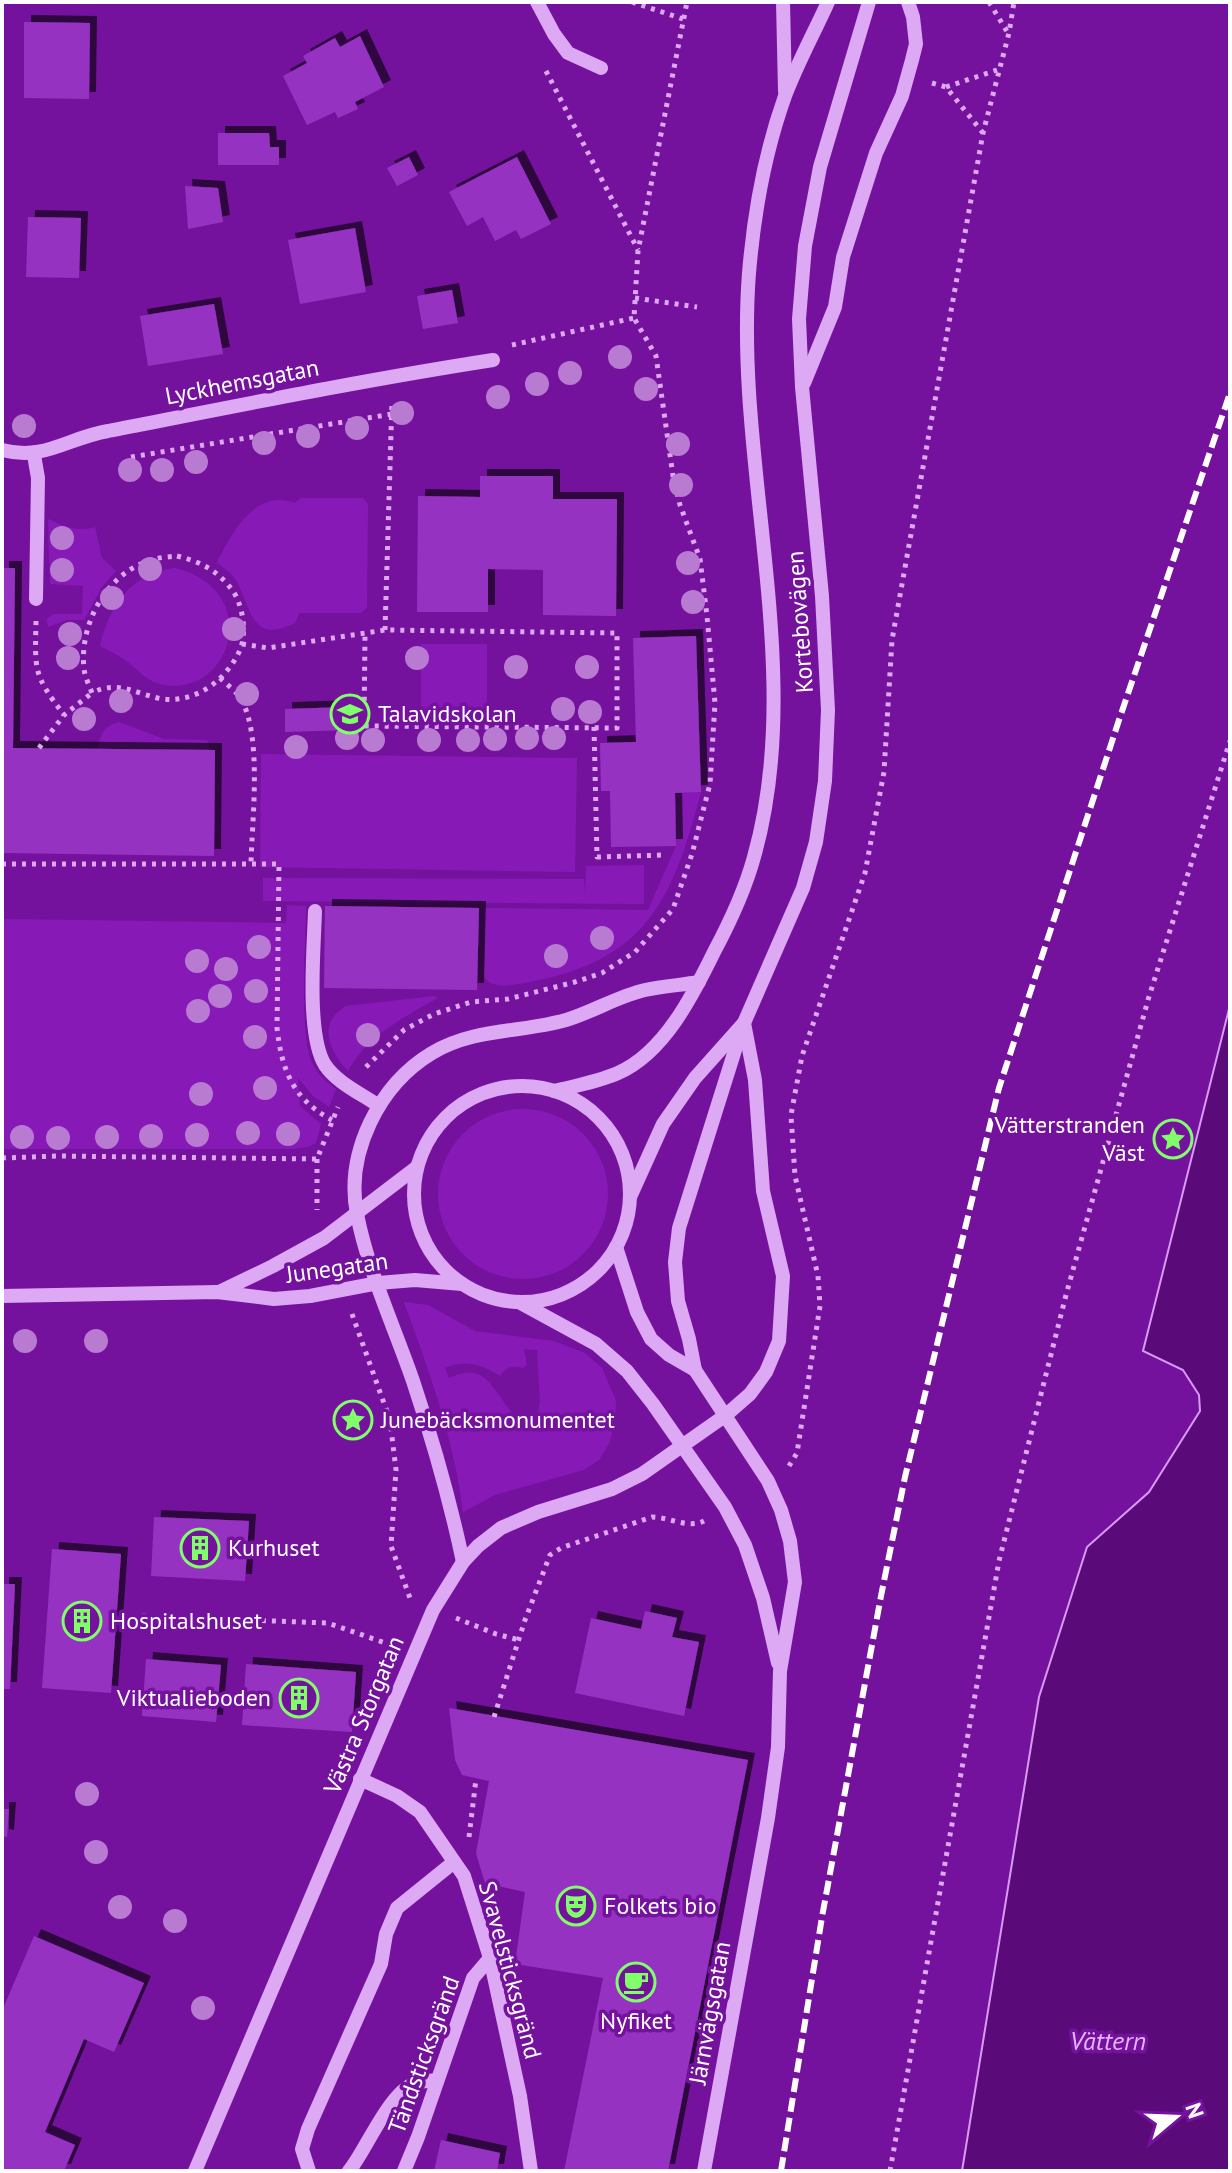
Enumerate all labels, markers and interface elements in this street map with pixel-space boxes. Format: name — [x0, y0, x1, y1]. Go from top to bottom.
street label: Lyckhemsgatan — [162, 351, 322, 412]
street label: Kortebovägen — [779, 550, 820, 694]
school or university icon: Talavidskolan — [329, 693, 371, 735]
place label: Talavidskolan — [378, 698, 517, 729]
place label: Vätterstranden Väst — [994, 1109, 1145, 1168]
place icon: Vätterstranden Väst — [1152, 1118, 1194, 1160]
street label: Junegatan — [283, 1245, 390, 1290]
place icon: Junebäcksmonumentet — [332, 1399, 374, 1441]
place label: Junebäcksmonumentet — [380, 1404, 615, 1435]
building icon: Kurhuset — [179, 1527, 221, 1569]
place label: Kurhuset — [228, 1532, 320, 1563]
building icon: Hospitalshuset — [61, 1600, 103, 1642]
place label: Hospitalshuset — [110, 1605, 262, 1636]
street label: Västra Storgatan — [316, 1631, 411, 1799]
building icon: Viktualieboden — [278, 1677, 320, 1719]
place label: Viktualieboden — [116, 1682, 271, 1713]
street label: Svavelsticksgränd — [472, 1878, 549, 2062]
theatre icon: Folkets bio — [555, 1885, 597, 1927]
place label: Folkets bio — [604, 1890, 717, 1921]
street label: Järnvägsgatan — [682, 1939, 737, 2088]
cafe icon: Nyfiket — [615, 1961, 657, 2003]
street label: Tändsticksgränd — [381, 1972, 466, 2138]
place label: Nyfiket — [600, 2005, 672, 2036]
water label: Vättern — [1070, 2024, 1146, 2057]
north arrow — [1136, 2077, 1216, 2157]
text: N — [1179, 2099, 1211, 2122]

